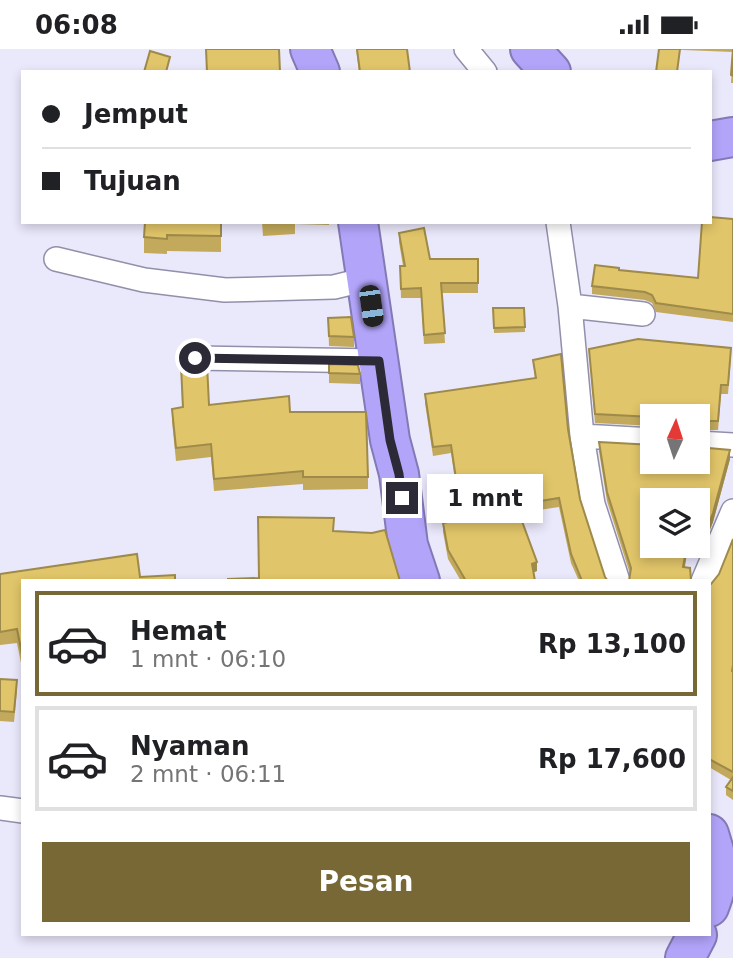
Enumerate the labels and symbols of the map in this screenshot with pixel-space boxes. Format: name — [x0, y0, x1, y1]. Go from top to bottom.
car — [358, 284, 385, 328]
route start — [179, 342, 211, 374]
north arrow — [640, 404, 710, 474]
callout: 1 mnt — [426, 473, 542, 523]
route end — [386, 482, 418, 514]

